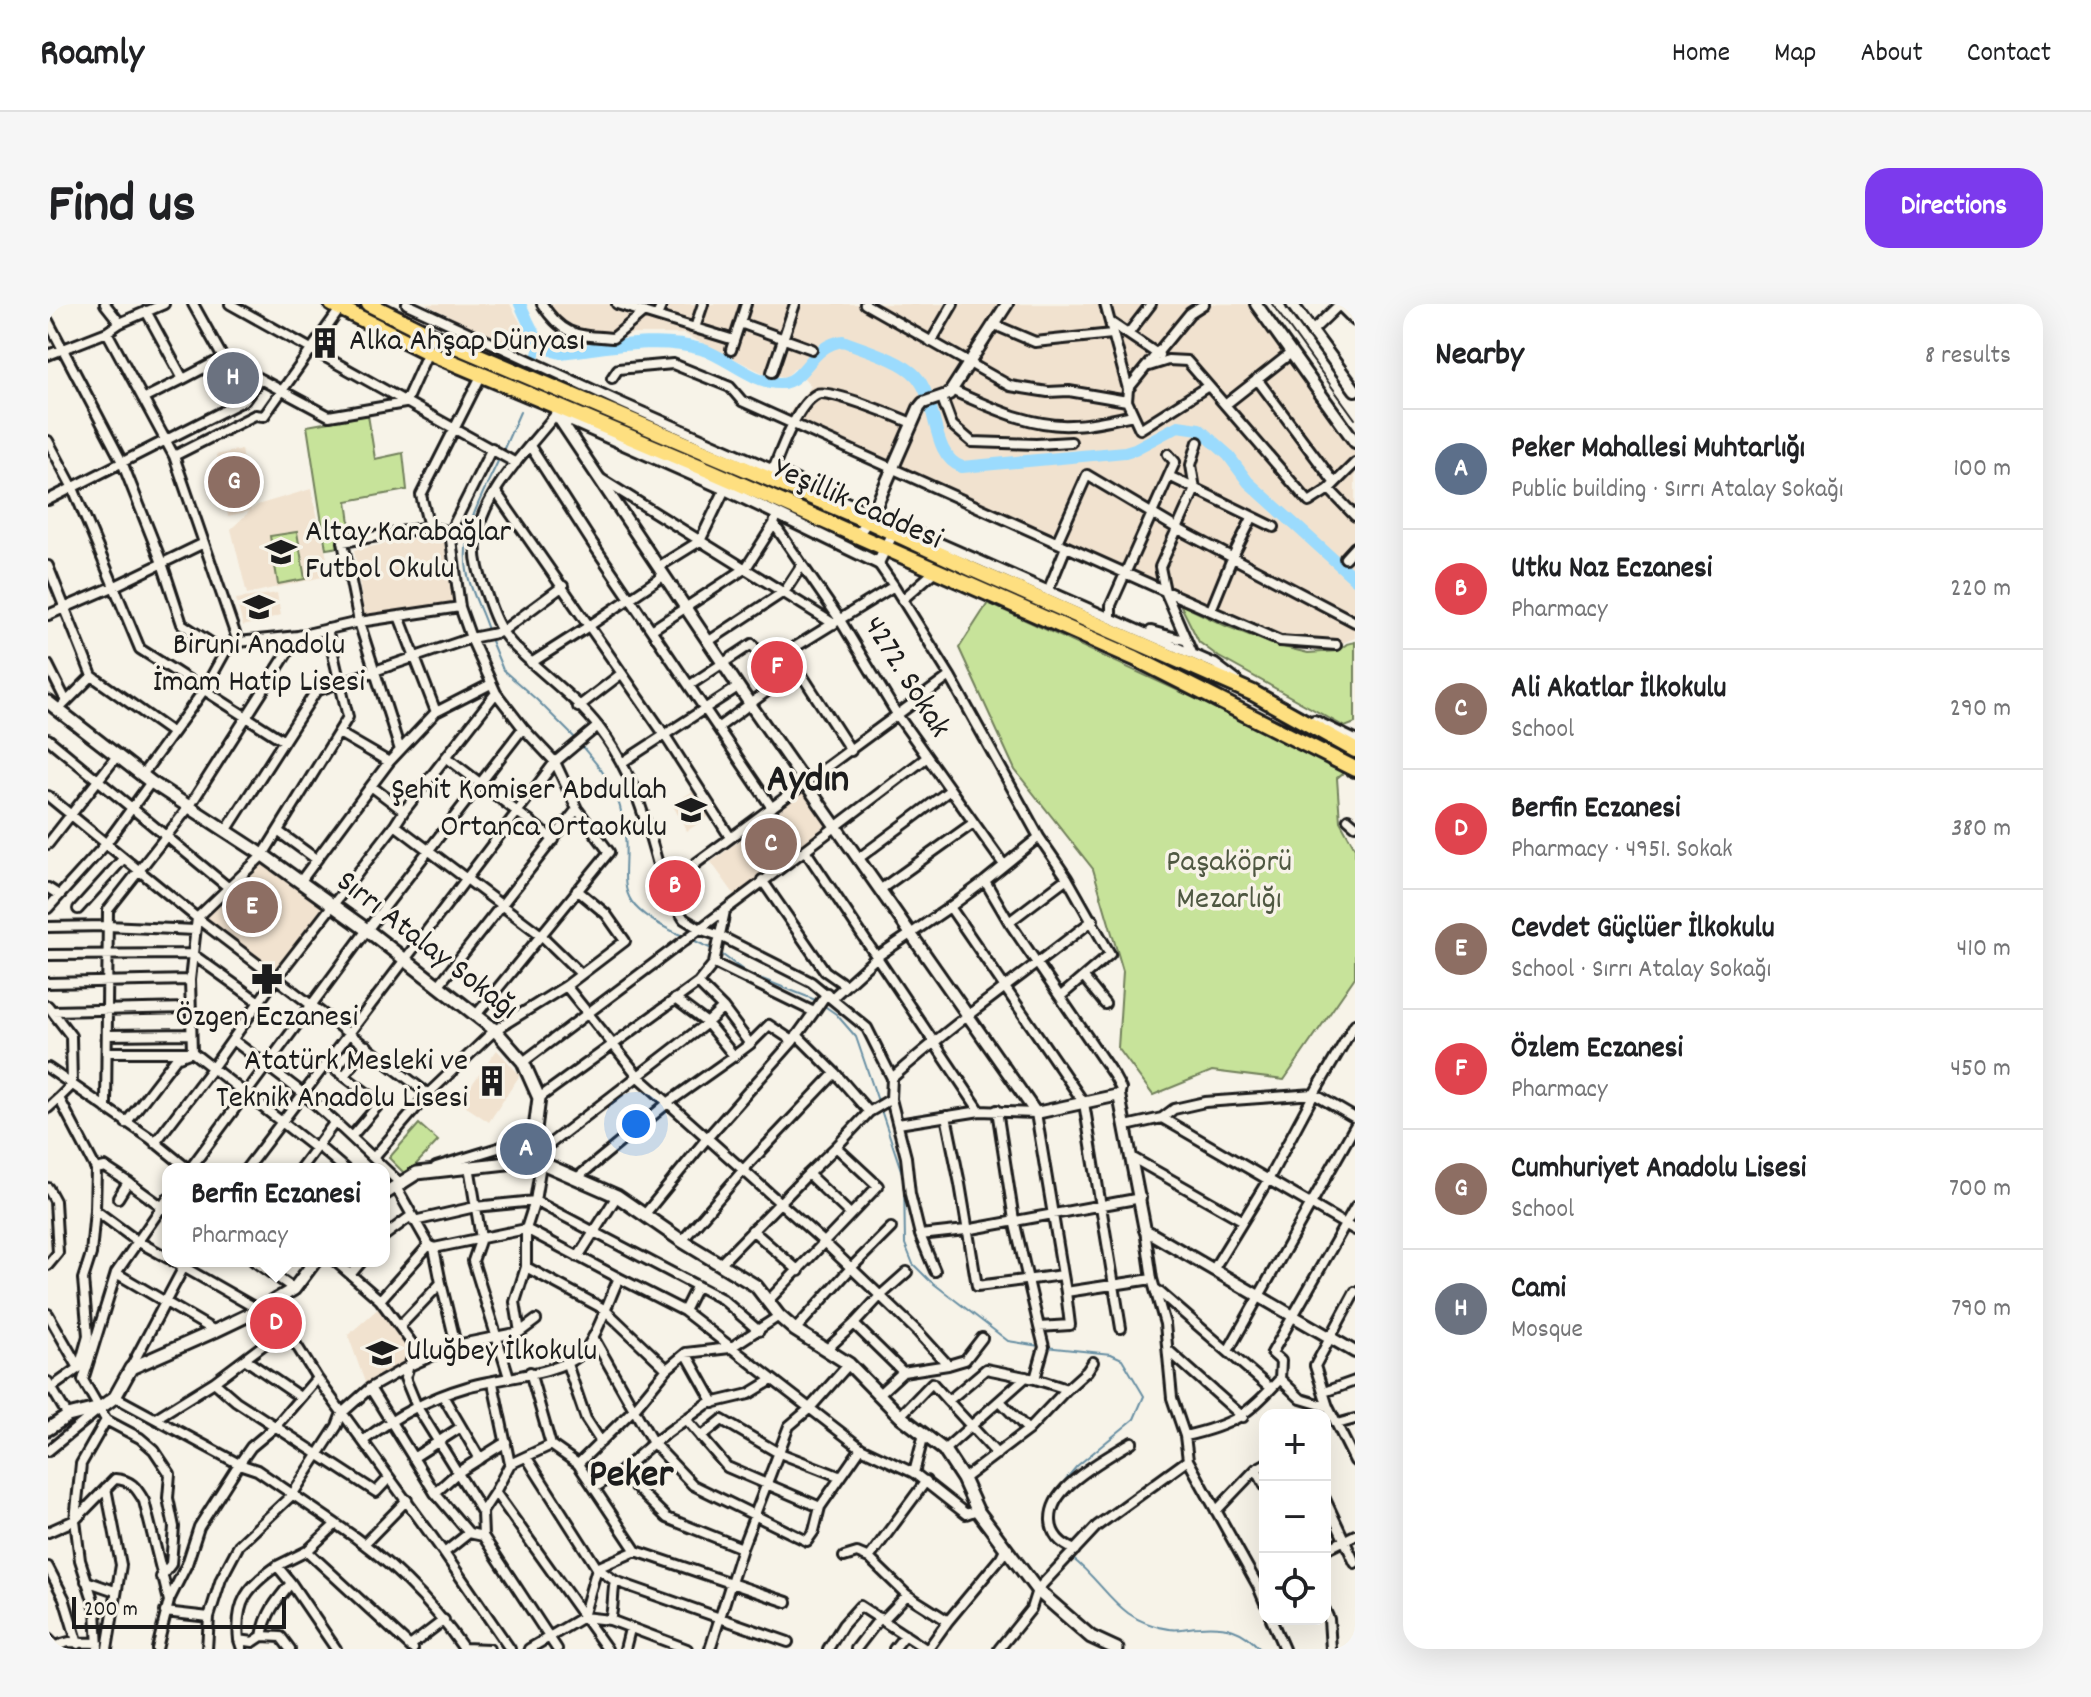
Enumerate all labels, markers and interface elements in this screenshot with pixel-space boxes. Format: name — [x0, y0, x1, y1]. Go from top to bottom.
text: Roamly — [40, 28, 144, 83]
text: Home — [1672, 35, 1730, 75]
text: Map — [1774, 35, 1816, 75]
text: About — [1860, 35, 1923, 75]
text: Contact — [1967, 35, 2051, 75]
text: Find us — [48, 168, 196, 248]
button: Directions — [1865, 168, 2043, 248]
place label: Alka Ahşap Dünyası — [349, 320, 585, 366]
building icon: Alka Ahşap Dünyası — [308, 326, 342, 360]
text: Nearby — [1435, 332, 1524, 381]
text: 8 results — [1925, 338, 2011, 375]
pin: H — [207, 348, 259, 408]
text: Peker Mahallesi Muhtarlığı — [1511, 429, 1805, 472]
street label: Yeşillik Caddesi — [765, 448, 949, 564]
text: A — [1454, 451, 1468, 488]
text: 100 m — [1953, 451, 2011, 488]
pin: G — [208, 452, 260, 512]
text: Public building · Sırrı Atalay Sokağı — [1511, 472, 1843, 509]
place label: Altay Karabağlar Futbol Okulu — [305, 511, 511, 594]
school or university icon: Altay Karabağlar Futbol Okulu — [264, 535, 298, 569]
text: Utku Naz Eczanesi — [1511, 549, 1712, 592]
text: B — [1455, 571, 1467, 608]
text: 220 m — [1950, 571, 2011, 608]
school or university icon: Biruni Anadolu İmam Hatip Lisesi — [242, 590, 276, 624]
text: Pharmacy — [1511, 592, 1608, 629]
street label: 4272. Sokak — [850, 608, 960, 748]
place label: Biruni Anadolu İmam Hatip Lisesi — [153, 624, 365, 707]
pin: F — [751, 637, 803, 697]
text: Ali Akatlar İlkokulu — [1511, 669, 1726, 712]
text: C — [1455, 691, 1467, 728]
text: 290 m — [1950, 691, 2011, 728]
text: School — [1511, 712, 1574, 749]
district label: Aydın — [767, 754, 849, 811]
place label: Şehit Komiser Abdullah Ortanca Ortaokulu — [391, 769, 667, 852]
text: Berfin Eczanesi — [1511, 789, 1680, 832]
school or university icon: Şehit Komiser Abdullah Ortanca Ortaokulu — [674, 793, 708, 827]
text: D — [1454, 811, 1468, 848]
text: 380 m — [1951, 811, 2011, 848]
pin: C — [745, 814, 797, 874]
text: Pharmacy · 4951. Sokak — [1511, 832, 1733, 869]
park label: Paşaköprü Mezarlığı — [1166, 841, 1292, 924]
pin: B — [649, 856, 701, 916]
street label: Sırrı Atalay Sokağı — [325, 861, 527, 1033]
pin: E — [226, 877, 278, 937]
text: Cevdet Güçlüer İlkokulu — [1511, 909, 1775, 952]
text: E — [1455, 931, 1467, 968]
text: 410 m — [1957, 931, 2011, 968]
text: School · Sırrı Atalay Sokağı — [1511, 952, 1771, 989]
pharmacy icon: Özgen Eczanesi — [250, 962, 284, 996]
place label: Özgen Eczanesi — [176, 996, 358, 1042]
text: Özlem Eczanesi — [1511, 1029, 1683, 1072]
place label: Atatürk Mesleki ve Teknik Anadolu Lisesi — [216, 1040, 468, 1123]
text: F — [1455, 1051, 1467, 1088]
text: 450 m — [1950, 1051, 2011, 1088]
building icon: Atatürk Mesleki ve Teknik Anadolu Lisesi — [475, 1064, 509, 1098]
text: Pharmacy — [1511, 1072, 1608, 1109]
your location — [616, 1104, 656, 1144]
pin: A — [500, 1119, 552, 1179]
text: Cumhuriyet Anadolu Lisesi — [1511, 1149, 1806, 1192]
popup — [162, 1163, 390, 1267]
text: G — [1454, 1171, 1468, 1208]
text: 700 m — [1949, 1171, 2011, 1208]
text: Berfin Eczanesi — [191, 1175, 361, 1218]
text: School — [1511, 1192, 1574, 1229]
text: Pharmacy — [191, 1218, 288, 1255]
text: Cami — [1511, 1269, 1566, 1312]
text: H — [1454, 1291, 1468, 1328]
text: 790 m — [1951, 1291, 2011, 1328]
pin: D — [250, 1293, 302, 1353]
text: Mosque — [1511, 1312, 1583, 1349]
place label: Uluğbey İlkokulu — [406, 1330, 597, 1376]
school or university icon: Uluğbey İlkokulu — [365, 1336, 399, 1370]
map controls — [1259, 1409, 1331, 1625]
button: + — [1259, 1409, 1331, 1481]
district label: Peker — [589, 1449, 674, 1506]
button: − — [1259, 1481, 1331, 1553]
button: locate — [1259, 1553, 1331, 1625]
scale bar — [72, 1593, 286, 1629]
text: 200 m — [84, 1595, 138, 1626]

